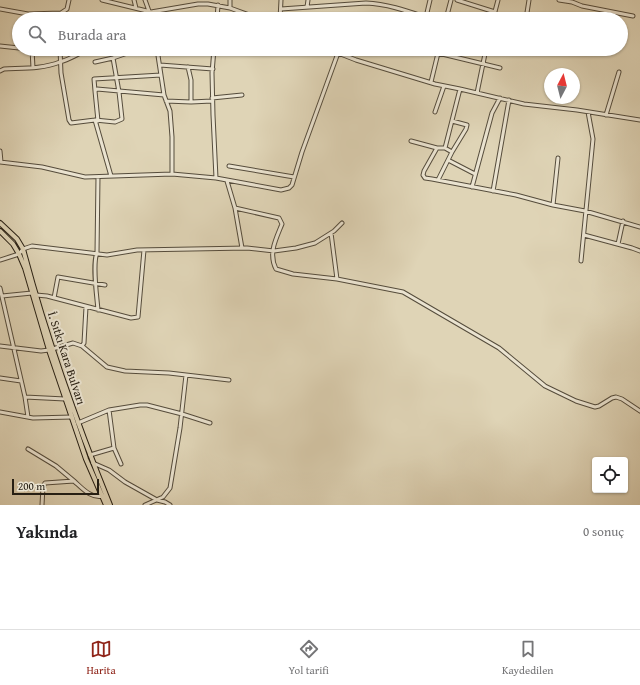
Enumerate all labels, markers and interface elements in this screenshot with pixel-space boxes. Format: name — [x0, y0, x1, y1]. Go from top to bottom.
search box — [12, 12, 628, 56]
icon: search — [26, 23, 48, 45]
text: Burada ara — [58, 24, 126, 45]
north arrow — [544, 68, 580, 104]
street label: İ. Sıtkı Kara Bulvarı — [44, 309, 90, 407]
map controls — [592, 457, 628, 493]
button: locate — [592, 457, 628, 493]
scale bar — [12, 477, 99, 496]
text: 200 m — [18, 478, 45, 494]
text: Yakında — [16, 519, 78, 544]
text: 0 sonuç — [583, 522, 624, 541]
tab: Harita — [86, 638, 116, 678]
tab: Yol tarifi — [289, 638, 329, 678]
tab: Kaydedilen — [502, 638, 554, 678]

